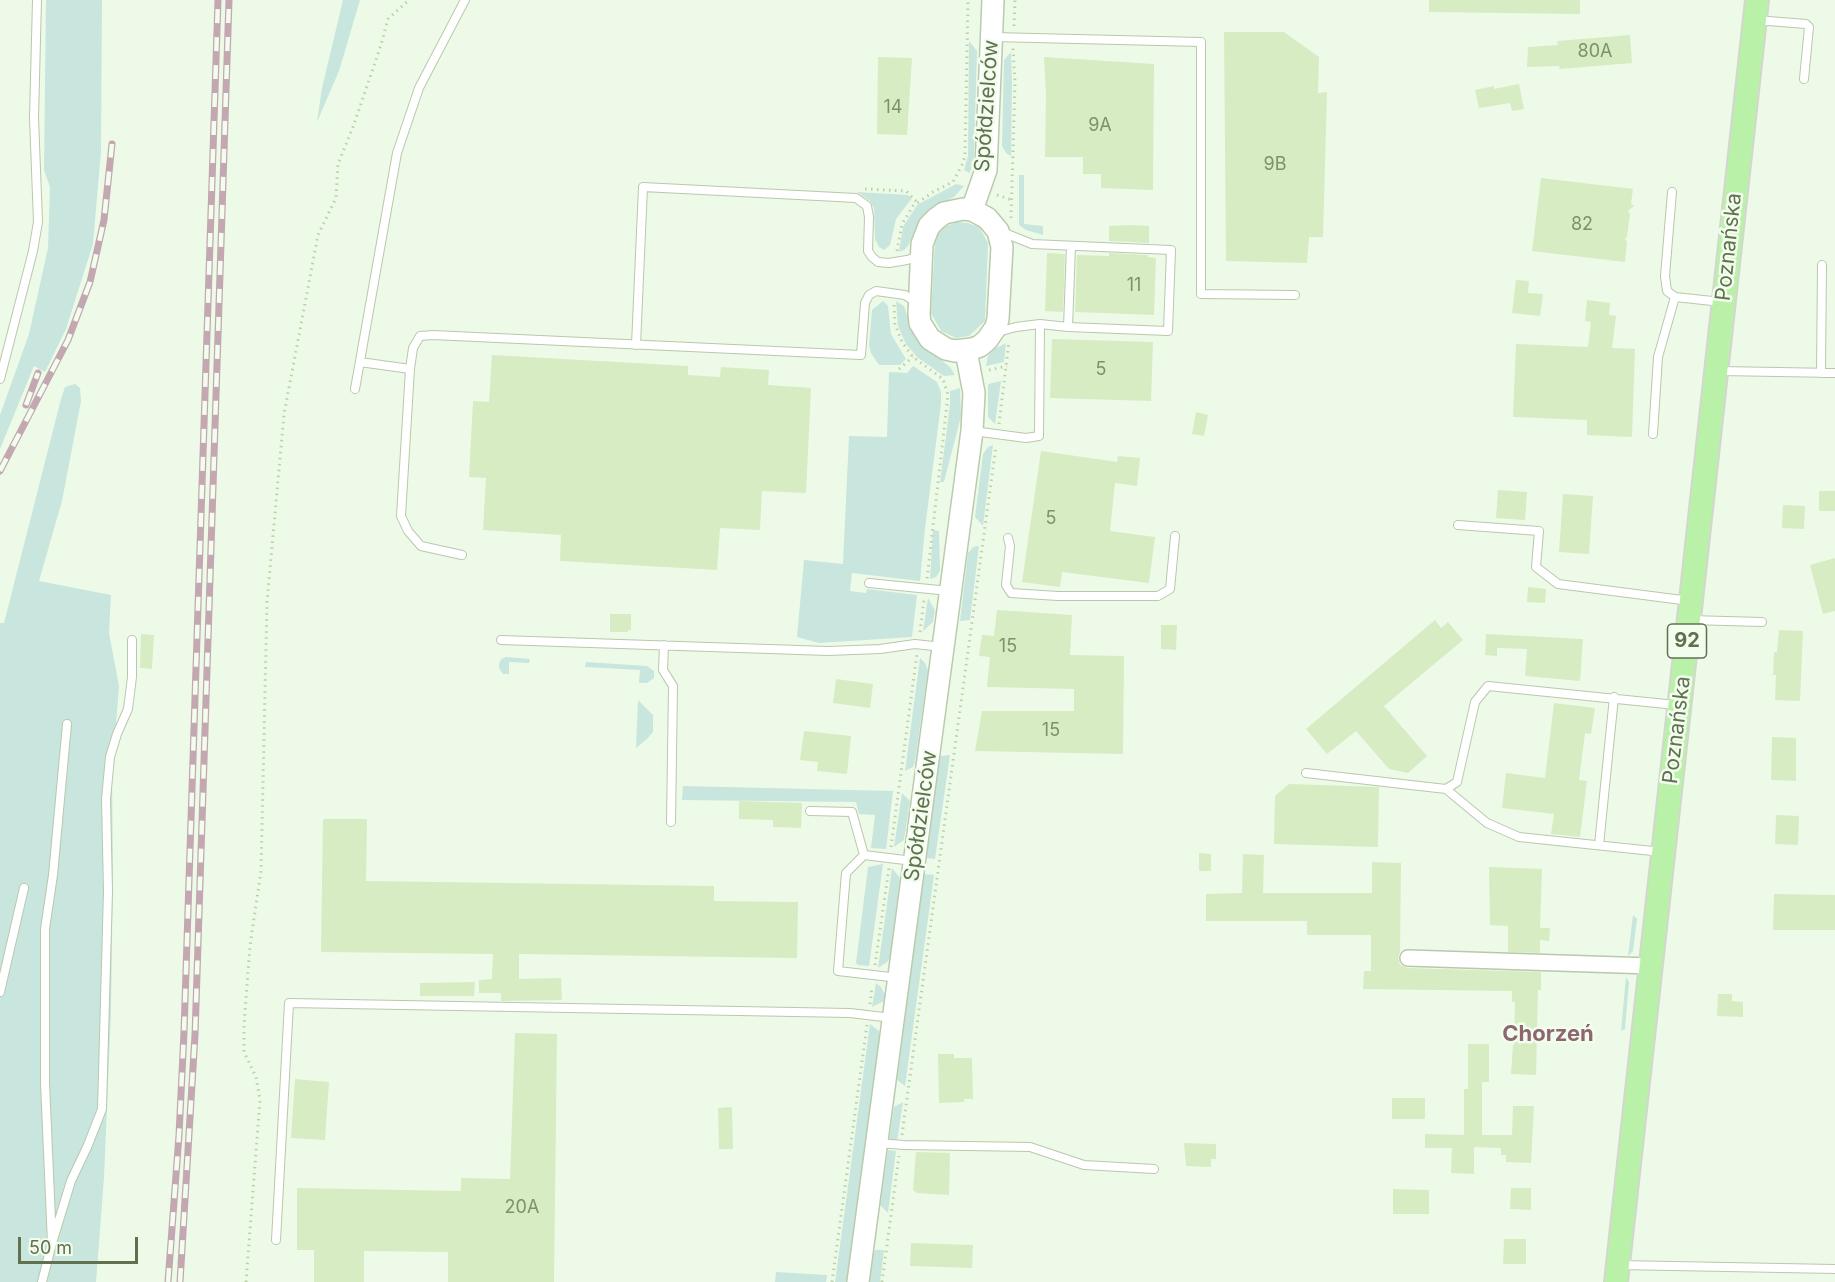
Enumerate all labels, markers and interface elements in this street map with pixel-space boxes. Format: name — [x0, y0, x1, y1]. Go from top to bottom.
street label: Spółdzielców — [970, 39, 1004, 173]
house number: 80A — [1578, 41, 1612, 63]
house number: 14 — [884, 97, 902, 119]
house number: 9A — [1088, 115, 1112, 137]
house number: 9B — [1264, 154, 1286, 176]
street label: Poznańska — [1711, 192, 1747, 302]
house number: 82 — [1571, 214, 1593, 236]
house number: 11 — [1127, 275, 1141, 297]
house number: 5 — [1096, 359, 1106, 381]
house number: 5 — [1046, 508, 1056, 530]
road number: 92 — [1668, 624, 1706, 658]
house number: 15 — [999, 636, 1017, 658]
street label: Poznańska — [1658, 675, 1696, 785]
house number: 15 — [1042, 720, 1060, 742]
street label: Spółdzielców — [899, 749, 943, 883]
district label: Chorzeń — [1502, 1021, 1594, 1047]
house number: 20A — [505, 1197, 539, 1219]
scale bar — [21, 1225, 141, 1263]
text: 50 m — [29, 1237, 72, 1258]

